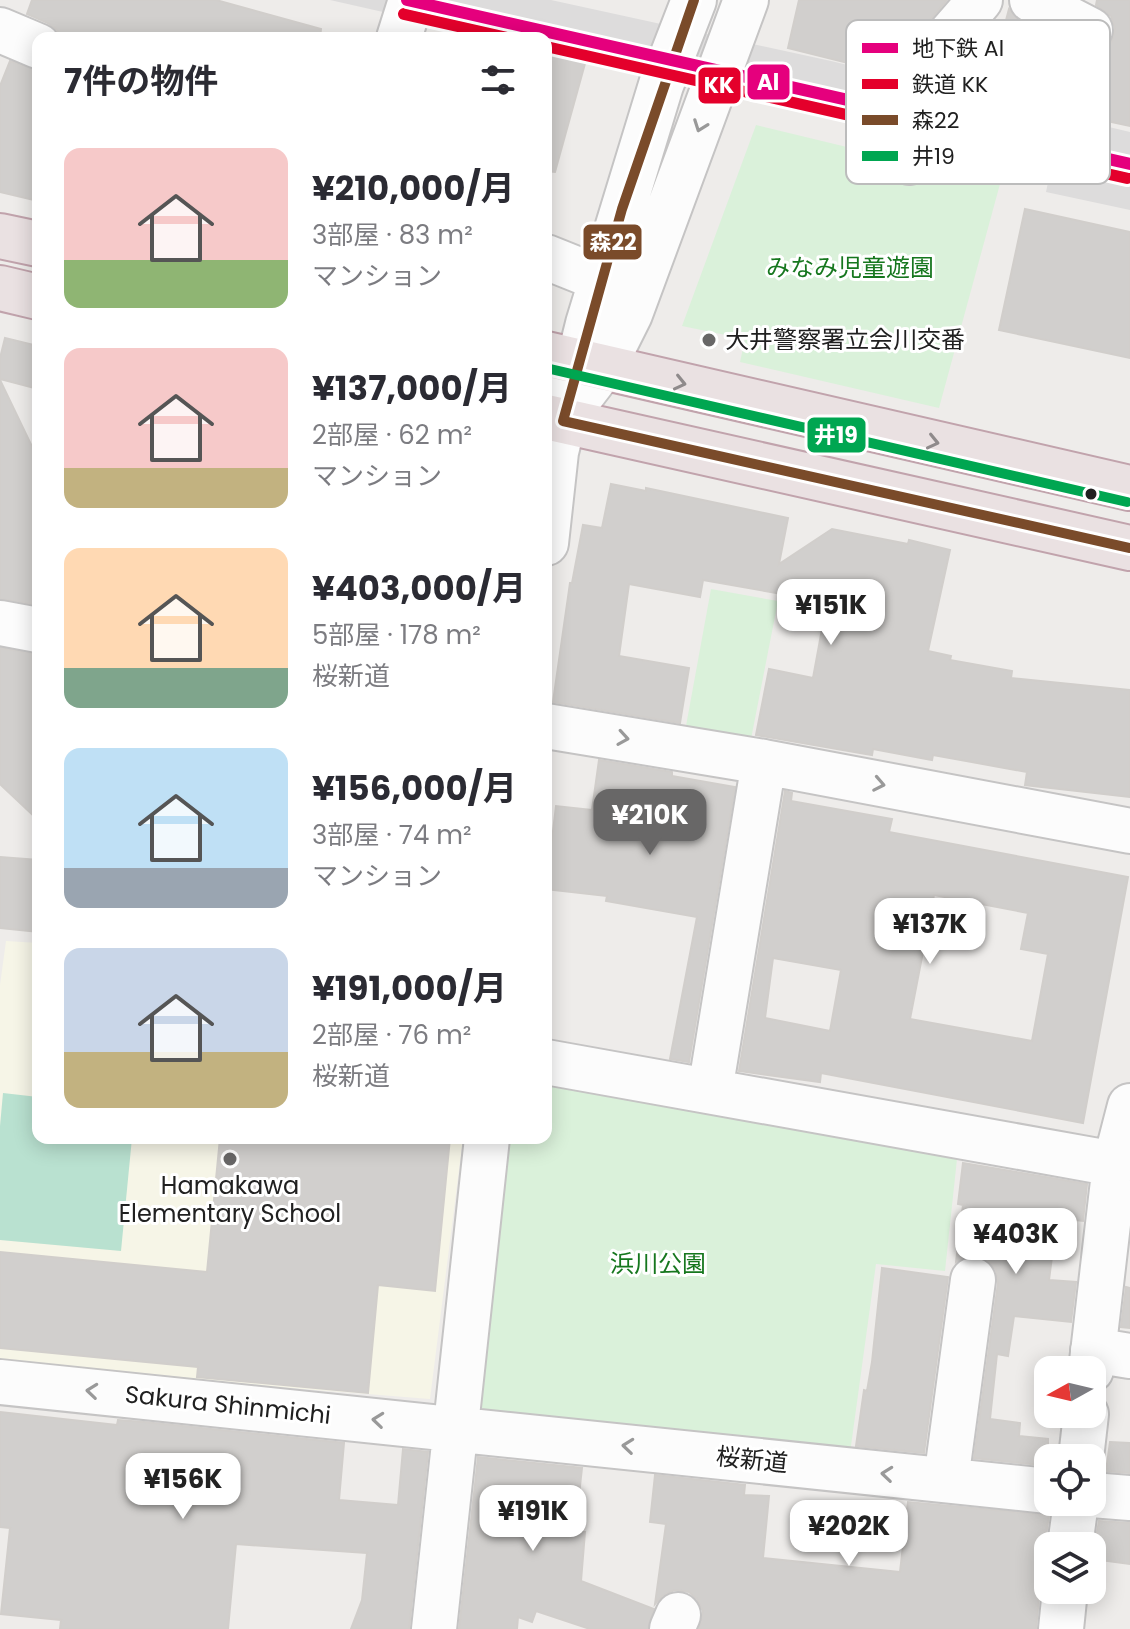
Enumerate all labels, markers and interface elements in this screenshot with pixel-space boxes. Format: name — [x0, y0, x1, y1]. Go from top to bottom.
legend — [846, 20, 1110, 184]
text: 地下鉄 Al — [912, 33, 1004, 64]
text: 7件の物件 — [64, 57, 218, 105]
icon: filters — [476, 58, 520, 102]
line badge: Al — [746, 63, 791, 101]
line badge: KK — [697, 66, 742, 105]
text: Al — [757, 67, 779, 98]
text: 鉄道 KK — [912, 69, 988, 100]
text: KK — [704, 70, 734, 101]
text: 森22 — [912, 105, 959, 136]
one-way arrow — [693, 118, 709, 132]
text: 井19 — [912, 141, 955, 172]
text: ¥210,000/月 — [312, 164, 515, 212]
icon: home — [128, 180, 224, 276]
text: 3部屋 · 83 m² — [312, 217, 473, 253]
line badge: 森22 — [582, 223, 643, 261]
text: 森22 — [589, 227, 637, 258]
park label: みなみ児童遊園 — [766, 251, 934, 284]
text: マンション — [312, 258, 442, 294]
place label: 大井警察署立会川交番 — [725, 323, 965, 356]
marker: 大井警察署立会川交番 — [700, 331, 718, 349]
text: ¥137,000/月 — [312, 364, 512, 412]
one-way arrow — [672, 374, 686, 391]
icon: home — [128, 380, 224, 476]
line badge: 井19 — [806, 416, 867, 454]
text: 2部屋 · 62 m² — [312, 417, 472, 453]
text: 井19 — [814, 420, 858, 451]
one-way arrow — [926, 433, 939, 450]
text: マンション — [312, 458, 442, 494]
unlabelled marker — [1083, 486, 1099, 502]
text: ¥403,000/月 — [312, 564, 526, 612]
pin: ¥151K — [775, 579, 887, 647]
icon: home — [128, 580, 224, 676]
text: ¥151K — [795, 587, 867, 623]
text: 5部屋 · 178 m² — [312, 617, 481, 653]
text: 桜新道 — [312, 658, 390, 694]
one-way arrow — [616, 729, 630, 746]
text: ¥156,000/月 — [312, 764, 517, 812]
one-way arrow — [872, 774, 886, 791]
icon: home — [128, 780, 224, 876]
pin: ¥210K — [594, 789, 706, 857]
text: ¥210K — [611, 797, 689, 833]
text: 3部屋 · 74 m² — [312, 817, 472, 853]
text: マンション — [312, 858, 442, 894]
pin: ¥137K — [874, 898, 986, 966]
text: ¥137K — [893, 906, 967, 942]
text: ¥191,000/月 — [312, 964, 507, 1012]
icon: home — [128, 980, 224, 1076]
text: 2部屋 · 76 m² — [312, 1017, 471, 1053]
text: 桜新道 — [312, 1058, 390, 1094]
marker: Hamakawa Elementary School — [221, 1150, 239, 1168]
place label: Hamakawa Elementary School — [119, 1169, 341, 1230]
pin: ¥403K — [960, 1208, 1072, 1276]
text: ¥403K — [973, 1216, 1059, 1252]
park label: 浜川公園 — [610, 1247, 706, 1280]
north arrow — [1034, 1356, 1106, 1428]
map controls — [1034, 1356, 1106, 1604]
street label: Sakura Shinmichi — [123, 1377, 333, 1432]
one-way arrow — [85, 1383, 98, 1400]
one-way arrow — [371, 1411, 384, 1428]
one-way arrow — [621, 1438, 634, 1455]
street label: 桜新道 — [715, 1439, 790, 1480]
button: locate — [1034, 1444, 1106, 1516]
pin: ¥156K — [127, 1453, 239, 1521]
text: ¥156K — [144, 1461, 222, 1497]
one-way arrow — [880, 1466, 893, 1483]
pin: ¥191K — [477, 1485, 589, 1553]
text: ¥191K — [497, 1493, 569, 1529]
pin: ¥202K — [793, 1500, 905, 1568]
text: ¥202K — [808, 1508, 890, 1544]
button: layers — [1034, 1532, 1106, 1604]

